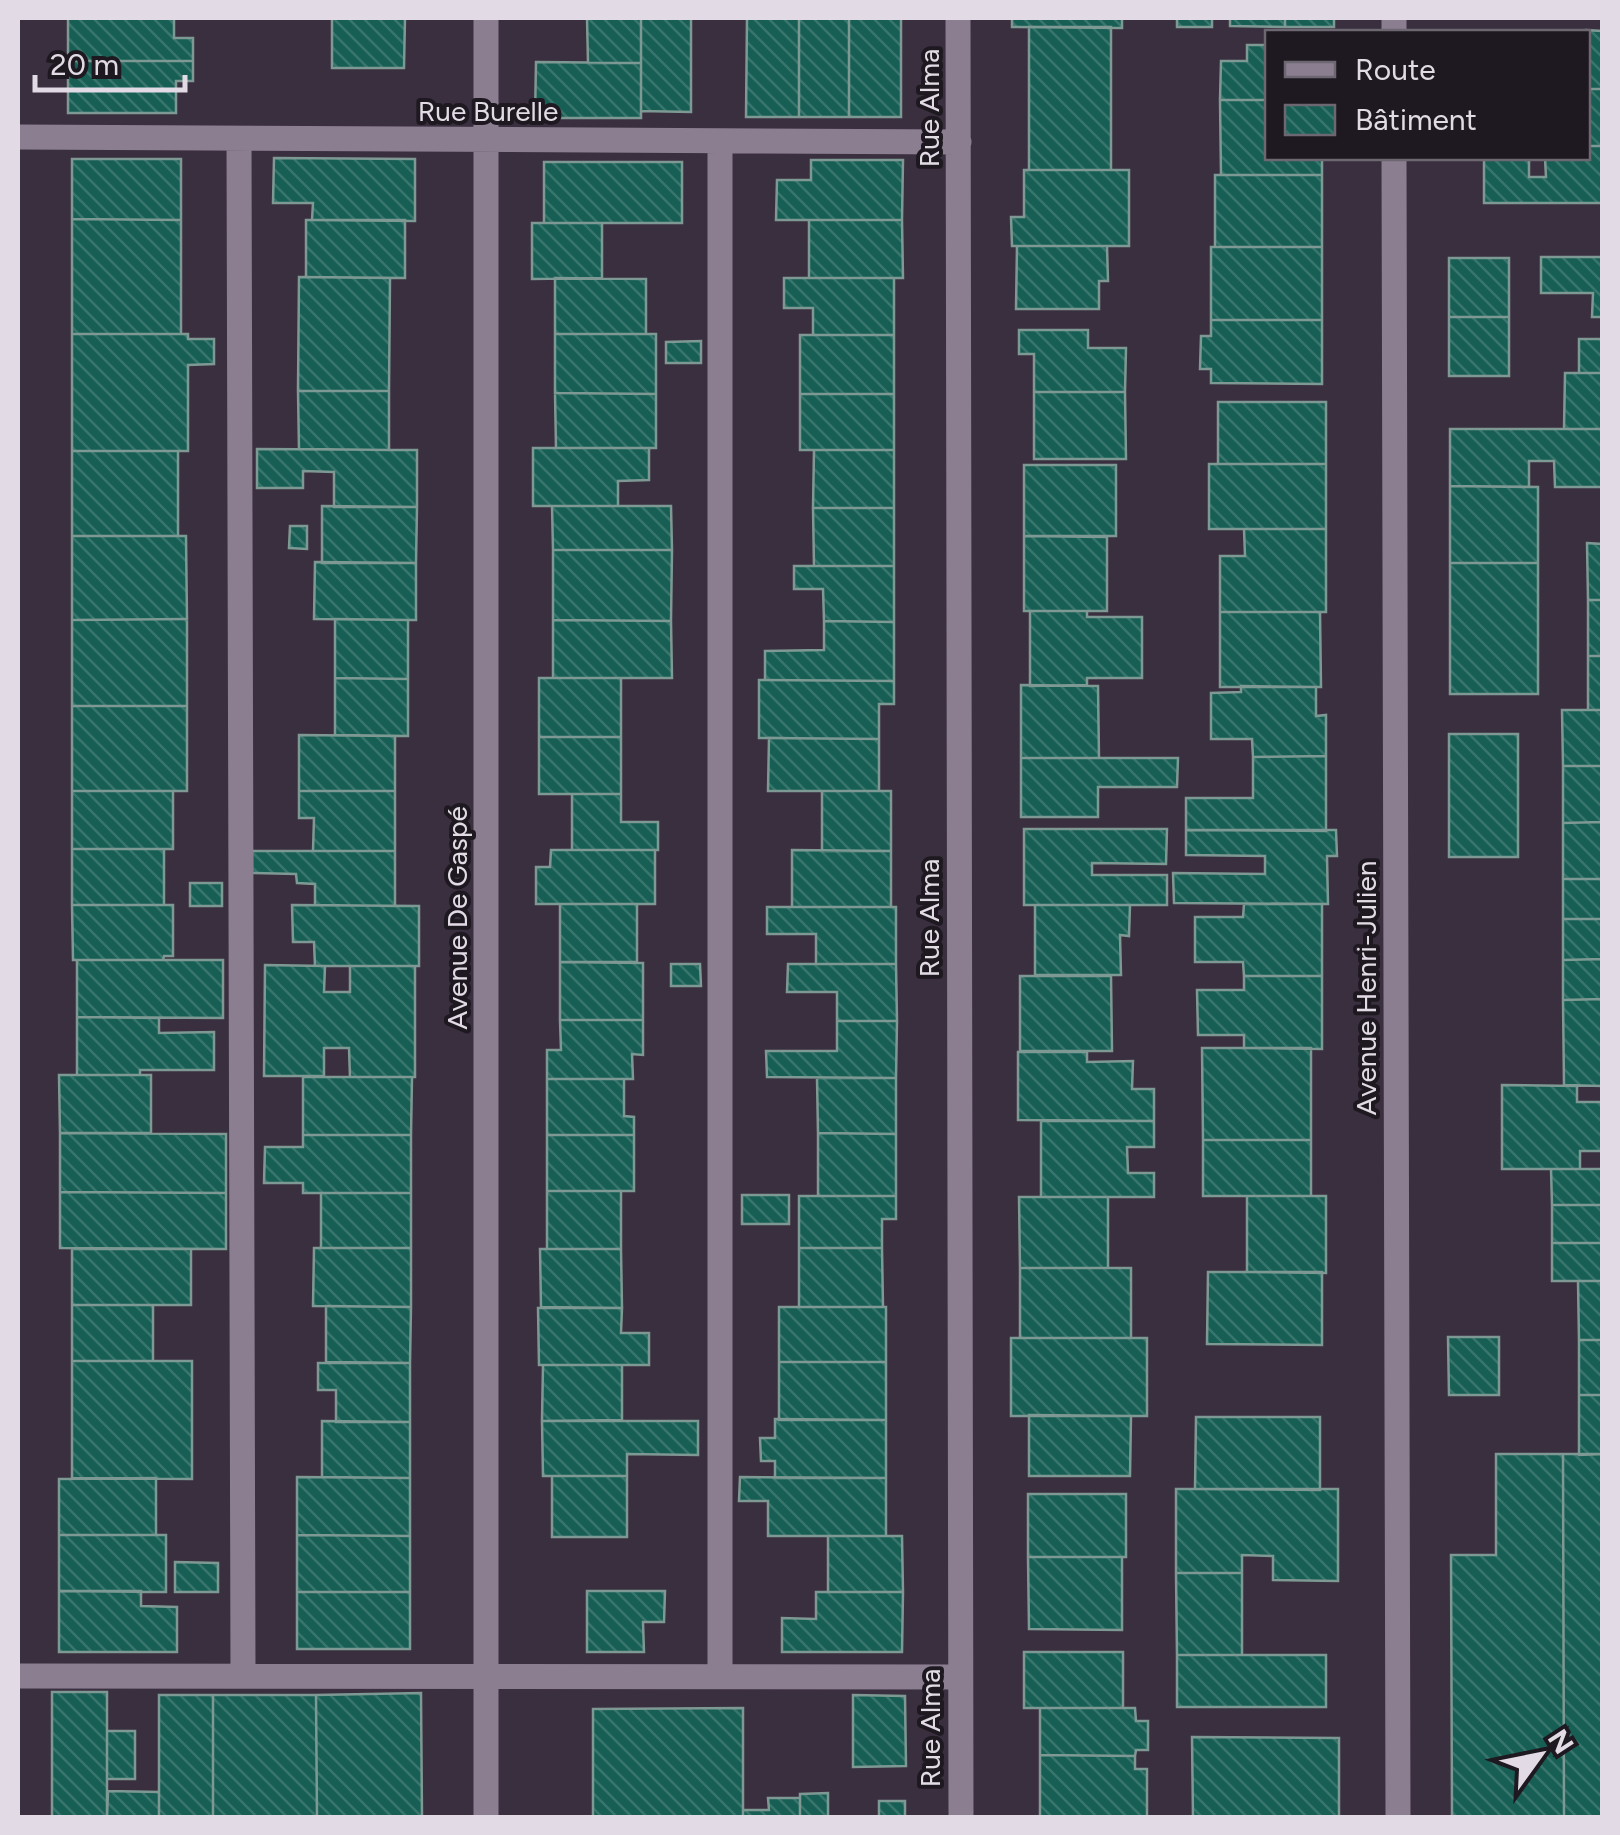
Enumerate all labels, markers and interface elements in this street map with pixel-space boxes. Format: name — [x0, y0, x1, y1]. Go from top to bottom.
scale bar — [35, 30, 185, 92]
legend — [1265, 30, 1590, 160]
text: 20 m — [50, 46, 119, 83]
street label: Rue Alma — [912, 49, 946, 167]
text: Route — [1355, 51, 1436, 88]
street label: Rue Burelle — [418, 94, 558, 128]
text: Bâtiment — [1355, 101, 1477, 138]
street label: Avenue De Gaspé — [440, 806, 474, 1030]
street label: Rue Alma — [912, 859, 946, 977]
street label: Avenue Henri-Julien — [1349, 861, 1383, 1115]
street label: Rue Alma — [913, 1669, 947, 1787]
north arrow — [1490, 1705, 1590, 1805]
text: N — [1541, 1723, 1581, 1760]

